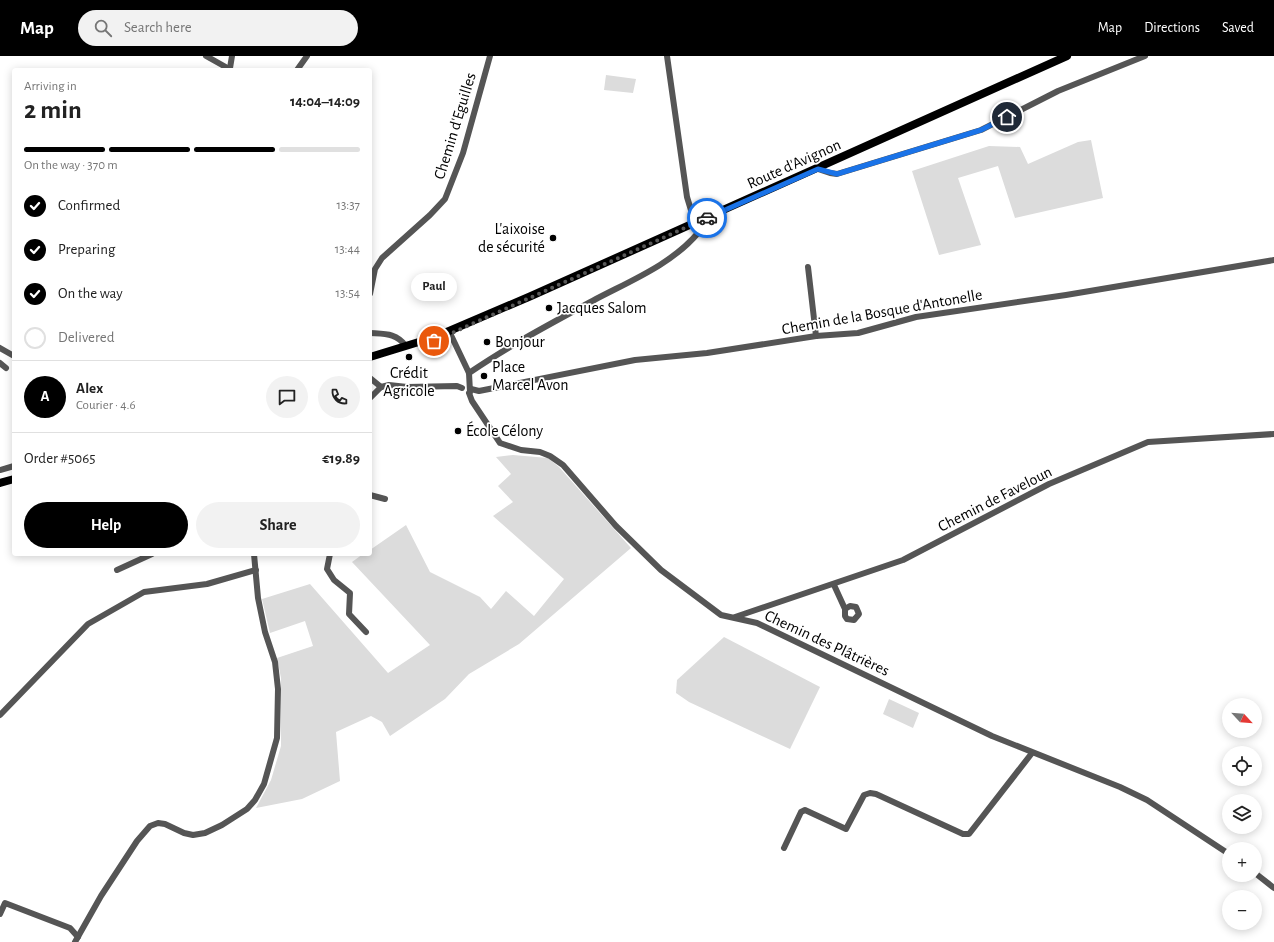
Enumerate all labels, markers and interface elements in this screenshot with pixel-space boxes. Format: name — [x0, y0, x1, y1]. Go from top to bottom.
search box — [78, 10, 358, 46]
icon: search — [92, 17, 114, 39]
text: Map — [20, 19, 54, 38]
text: Search here — [124, 20, 192, 35]
text: Map — [1098, 21, 1122, 35]
text: Directions — [1144, 21, 1200, 35]
text: Saved — [1222, 21, 1254, 35]
street label: Chemin d'Eguilles — [431, 71, 479, 181]
text: Arriving in — [24, 80, 77, 93]
text: 14:04–14:09 — [290, 94, 360, 109]
text: 2 min — [24, 97, 82, 123]
pin — [990, 100, 1024, 134]
icon: home — [996, 106, 1018, 128]
street label: Route d'Avignon — [745, 136, 843, 192]
text: On the way · 370 m — [24, 159, 118, 172]
icon: check — [24, 195, 46, 217]
text: Confirmed — [58, 198, 120, 213]
courier — [687, 198, 727, 238]
text: 13:37 — [336, 199, 360, 212]
icon: car — [696, 207, 718, 229]
place label: L'aixoise de sécurité — [478, 221, 545, 255]
marker: L'aixoise de sécurité — [548, 233, 558, 243]
icon: check — [24, 239, 46, 261]
text: Preparing — [58, 242, 115, 257]
text: 13:44 — [335, 243, 360, 256]
callout: Paul — [411, 273, 457, 301]
text: Paul — [422, 280, 446, 293]
icon: check — [24, 283, 46, 305]
text: On the way — [58, 286, 123, 301]
street label: Chemin de la Bosque d'Antonelle — [781, 286, 983, 338]
text: 13:54 — [336, 287, 360, 300]
place label: Jacques Salom — [557, 300, 647, 316]
marker: Jacques Salom — [544, 303, 554, 313]
pin — [417, 324, 451, 358]
text: Delivered — [58, 330, 115, 345]
icon: bag — [423, 330, 445, 352]
place label: Bonjour — [495, 334, 545, 351]
marker: Bonjour — [482, 337, 492, 347]
marker: Crédit Agricole — [404, 352, 414, 362]
place label: Place Marcel Avon — [492, 359, 568, 393]
place label: Crédit Agricole — [383, 365, 435, 399]
marker: Place Marcel Avon — [479, 371, 489, 381]
button: chat — [266, 376, 308, 418]
button: phone — [318, 376, 360, 418]
text: Alex — [76, 381, 103, 396]
text: A — [40, 389, 50, 404]
text: Courier · 4.6 — [76, 399, 136, 412]
place label: École Célony — [466, 421, 543, 440]
marker: École Célony — [453, 426, 463, 436]
text: Order #5065 — [24, 451, 96, 466]
text: €19.89 — [322, 451, 360, 466]
street label: Chemin de Faveloun — [935, 463, 1055, 535]
button: Help — [24, 502, 188, 548]
button: Share — [196, 502, 360, 548]
street label: Chemin des Plâtrières — [762, 607, 892, 679]
north arrow — [1222, 698, 1262, 738]
map controls — [1222, 698, 1262, 930]
button: locate — [1222, 746, 1262, 786]
button: layers — [1222, 794, 1262, 834]
button: + — [1222, 842, 1262, 882]
button: − — [1222, 890, 1262, 930]

